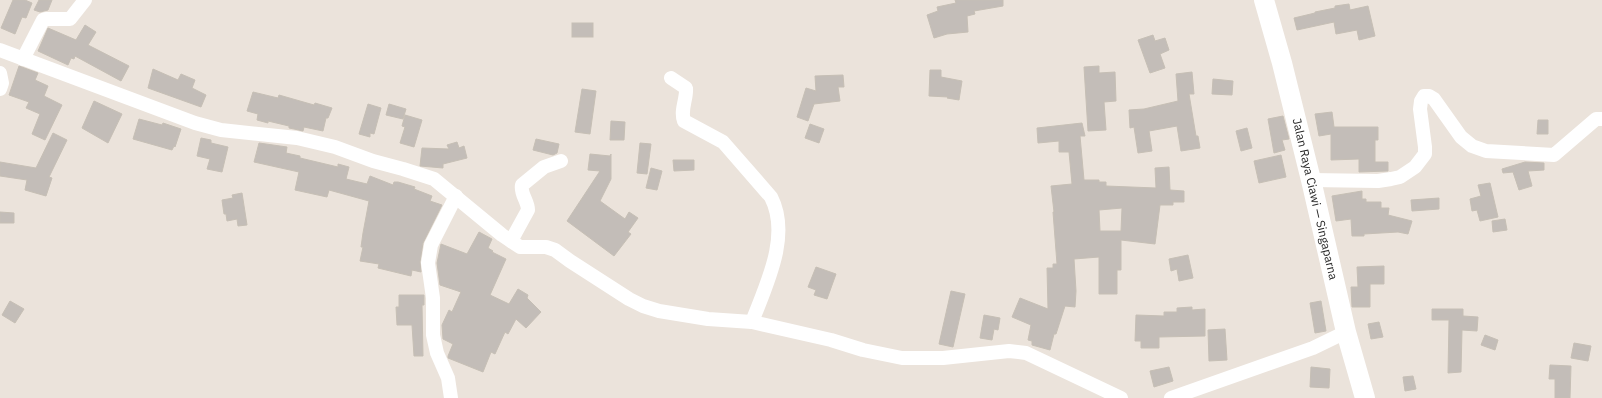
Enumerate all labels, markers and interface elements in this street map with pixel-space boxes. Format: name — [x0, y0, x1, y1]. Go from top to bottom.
street label: Jalan Raya Ciawi — Singaparna — [1290, 117, 1342, 282]

